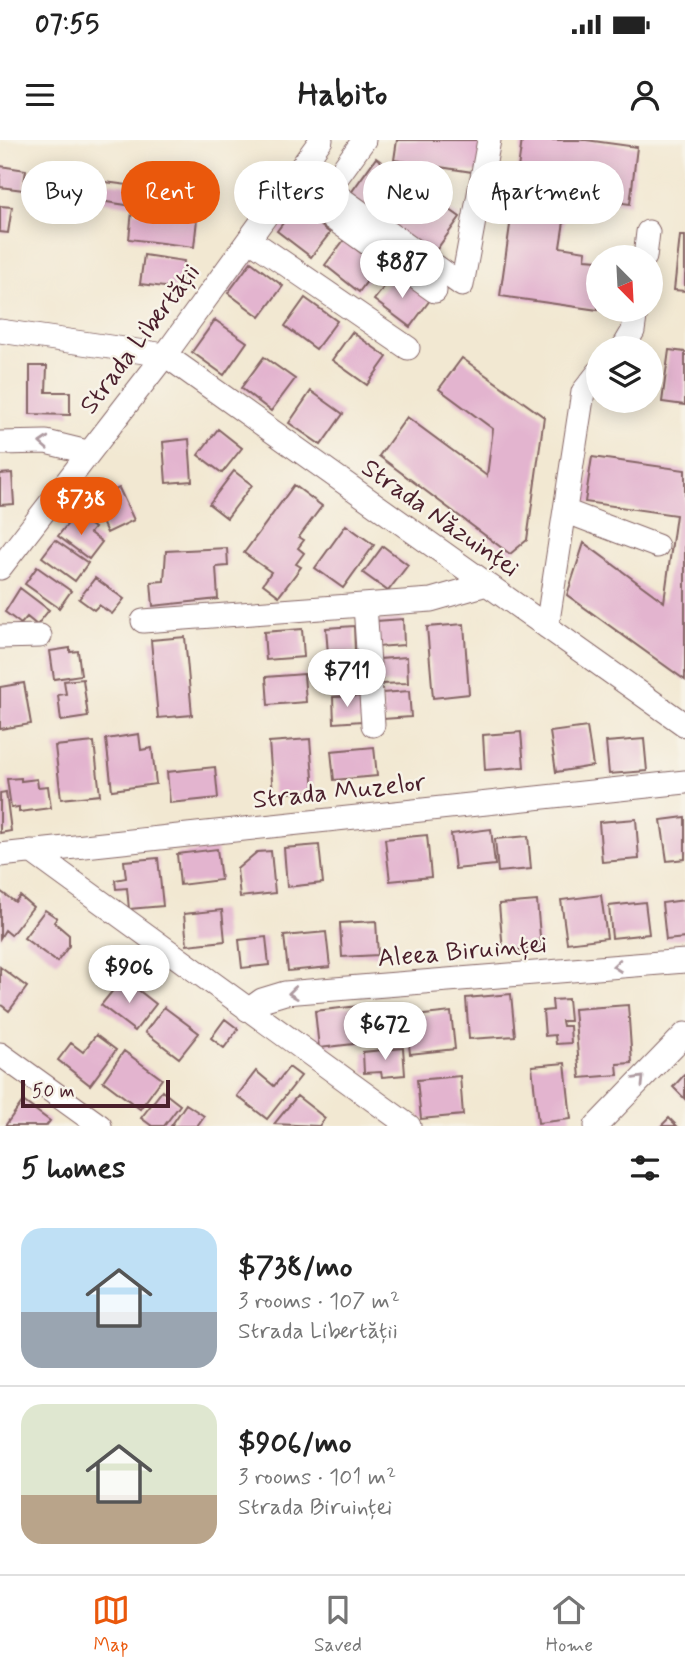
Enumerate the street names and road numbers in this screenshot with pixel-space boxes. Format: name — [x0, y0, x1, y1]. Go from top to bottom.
street label: Strada Libertății — [73, 257, 209, 422]
street label: Strada Năzuinței — [354, 452, 525, 586]
street label: Strada Muzelor — [251, 766, 428, 818]
street label: Aleea Biruinței — [376, 928, 548, 976]

